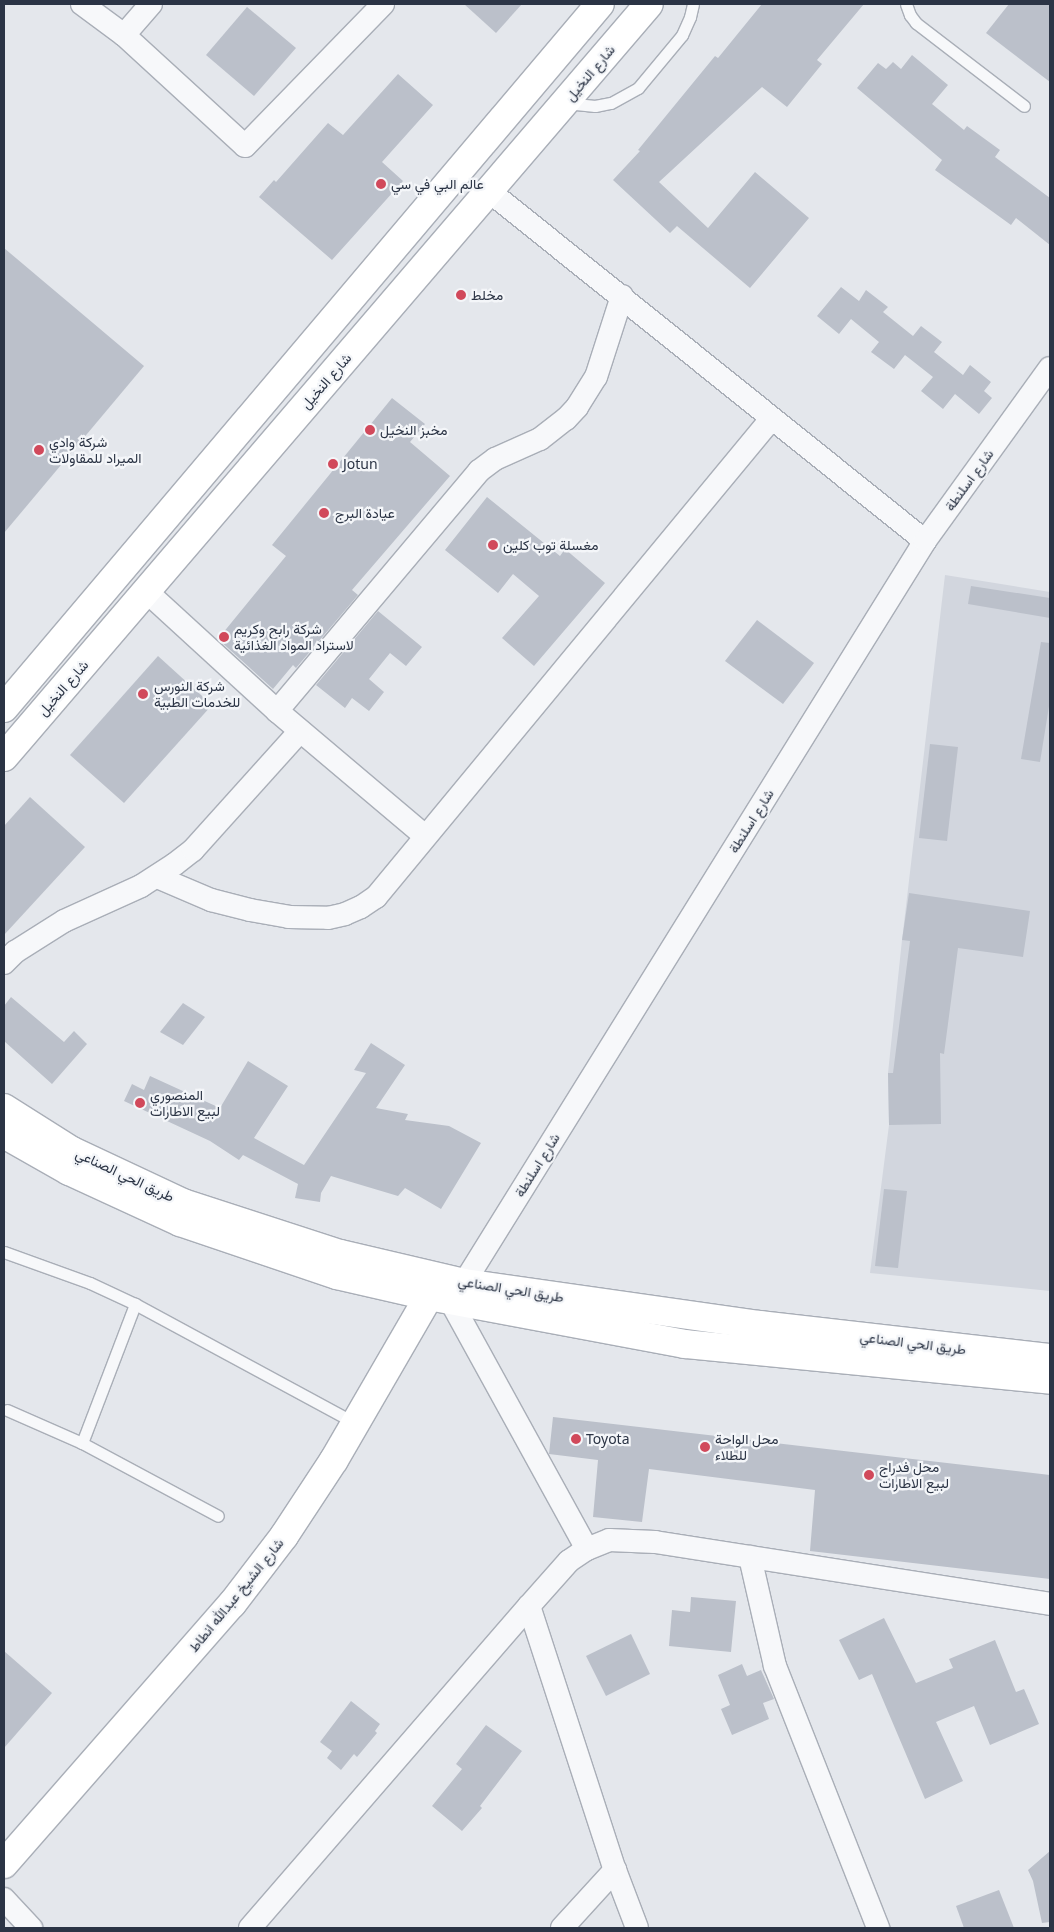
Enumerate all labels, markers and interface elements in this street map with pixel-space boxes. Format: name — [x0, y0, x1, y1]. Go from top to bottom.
street label: شارع النخيل — [562, 41, 618, 105]
place label: عالم البي في سي — [391, 176, 484, 192]
marker: عالم البي في سي — [375, 178, 387, 190]
place label: مخلط — [471, 287, 503, 303]
marker: مخلط — [455, 289, 467, 301]
street label: شارع النخيل — [297, 350, 355, 412]
place label: مخبز النخيل — [380, 422, 447, 438]
marker: مخبز النخيل — [364, 424, 376, 436]
place label: شركة وادي الميراد للمقاولات — [49, 434, 141, 467]
marker: شركة وادي الميراد للمقاولات — [33, 444, 45, 456]
street label: شارع اسلنطة — [941, 446, 997, 514]
place label: Jotun — [343, 456, 378, 472]
marker: Jotun — [327, 458, 339, 470]
place label: عيادة البرج — [335, 505, 395, 521]
marker: عيادة البرج — [317, 506, 331, 520]
place label: مغسلة توب كلين — [503, 537, 598, 553]
marker: مغسلة توب كلين — [487, 539, 499, 551]
place label: شركة رابح وكريم لاستراد المواد الغذائية — [234, 621, 354, 654]
marker: شركة رابح وكريم لاستراد المواد الغذائية — [218, 631, 230, 643]
street label: شارع النخيل — [34, 657, 92, 719]
place label: شركة النورس للخدمات الطبية — [154, 678, 240, 710]
marker: شركة النورس للخدمات الطبية — [136, 687, 150, 701]
street label: شارع اسلنطة — [725, 786, 777, 856]
place label: المنصوري لبيع الاطارات — [150, 1087, 220, 1120]
marker: المنصوري لبيع الاطارات — [134, 1097, 146, 1109]
street label: شارع اسلنطة — [511, 1130, 563, 1200]
street label: طريق الحي الصناعي — [73, 1145, 177, 1205]
street label: طريق الحي الصناعي — [457, 1272, 565, 1306]
street label: طريق الحي الصناعي — [859, 1328, 967, 1358]
place label: Toyota — [586, 1431, 630, 1447]
place label: محل الواحة للطلاء — [715, 1431, 778, 1464]
marker: Toyota — [570, 1433, 582, 1445]
marker: محل الواحة للطلاء — [699, 1441, 711, 1453]
place label: محل فدراج لبيع الاطارات — [879, 1459, 949, 1491]
marker: محل فدراج لبيع الاطارات — [863, 1469, 875, 1481]
street label: شارع الشيخ عبدالله انطاط — [185, 1535, 287, 1655]

